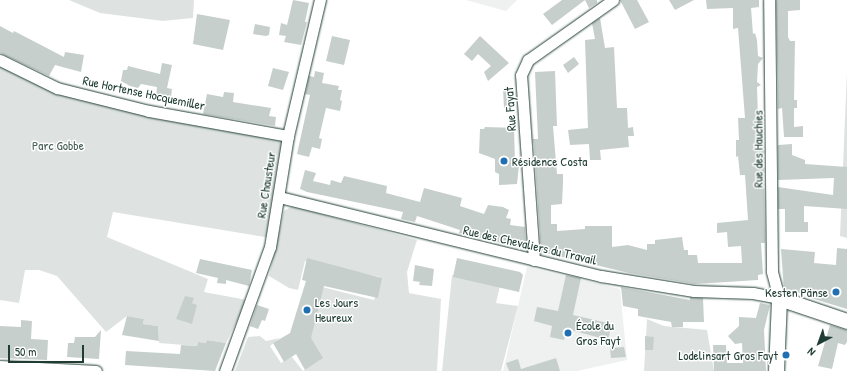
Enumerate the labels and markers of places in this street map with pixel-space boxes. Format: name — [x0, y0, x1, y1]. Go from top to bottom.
place label: Résidence Costa — [512, 153, 587, 169]
marker: Résidence Costa — [499, 156, 509, 166]
place label: Kesten Pänse — [765, 284, 828, 300]
marker: Kesten Pänse — [831, 287, 841, 297]
place label: Les Jours Heureux — [315, 295, 358, 326]
marker: Les Jours Heureux — [302, 305, 312, 315]
place label: École du Gros Fayt — [576, 318, 620, 349]
marker: École du Gros Fayt — [563, 328, 573, 338]
place label: Lodelinsart Gros Fayt — [678, 347, 778, 363]
marker: Lodelinsart Gros Fayt — [781, 350, 791, 360]

